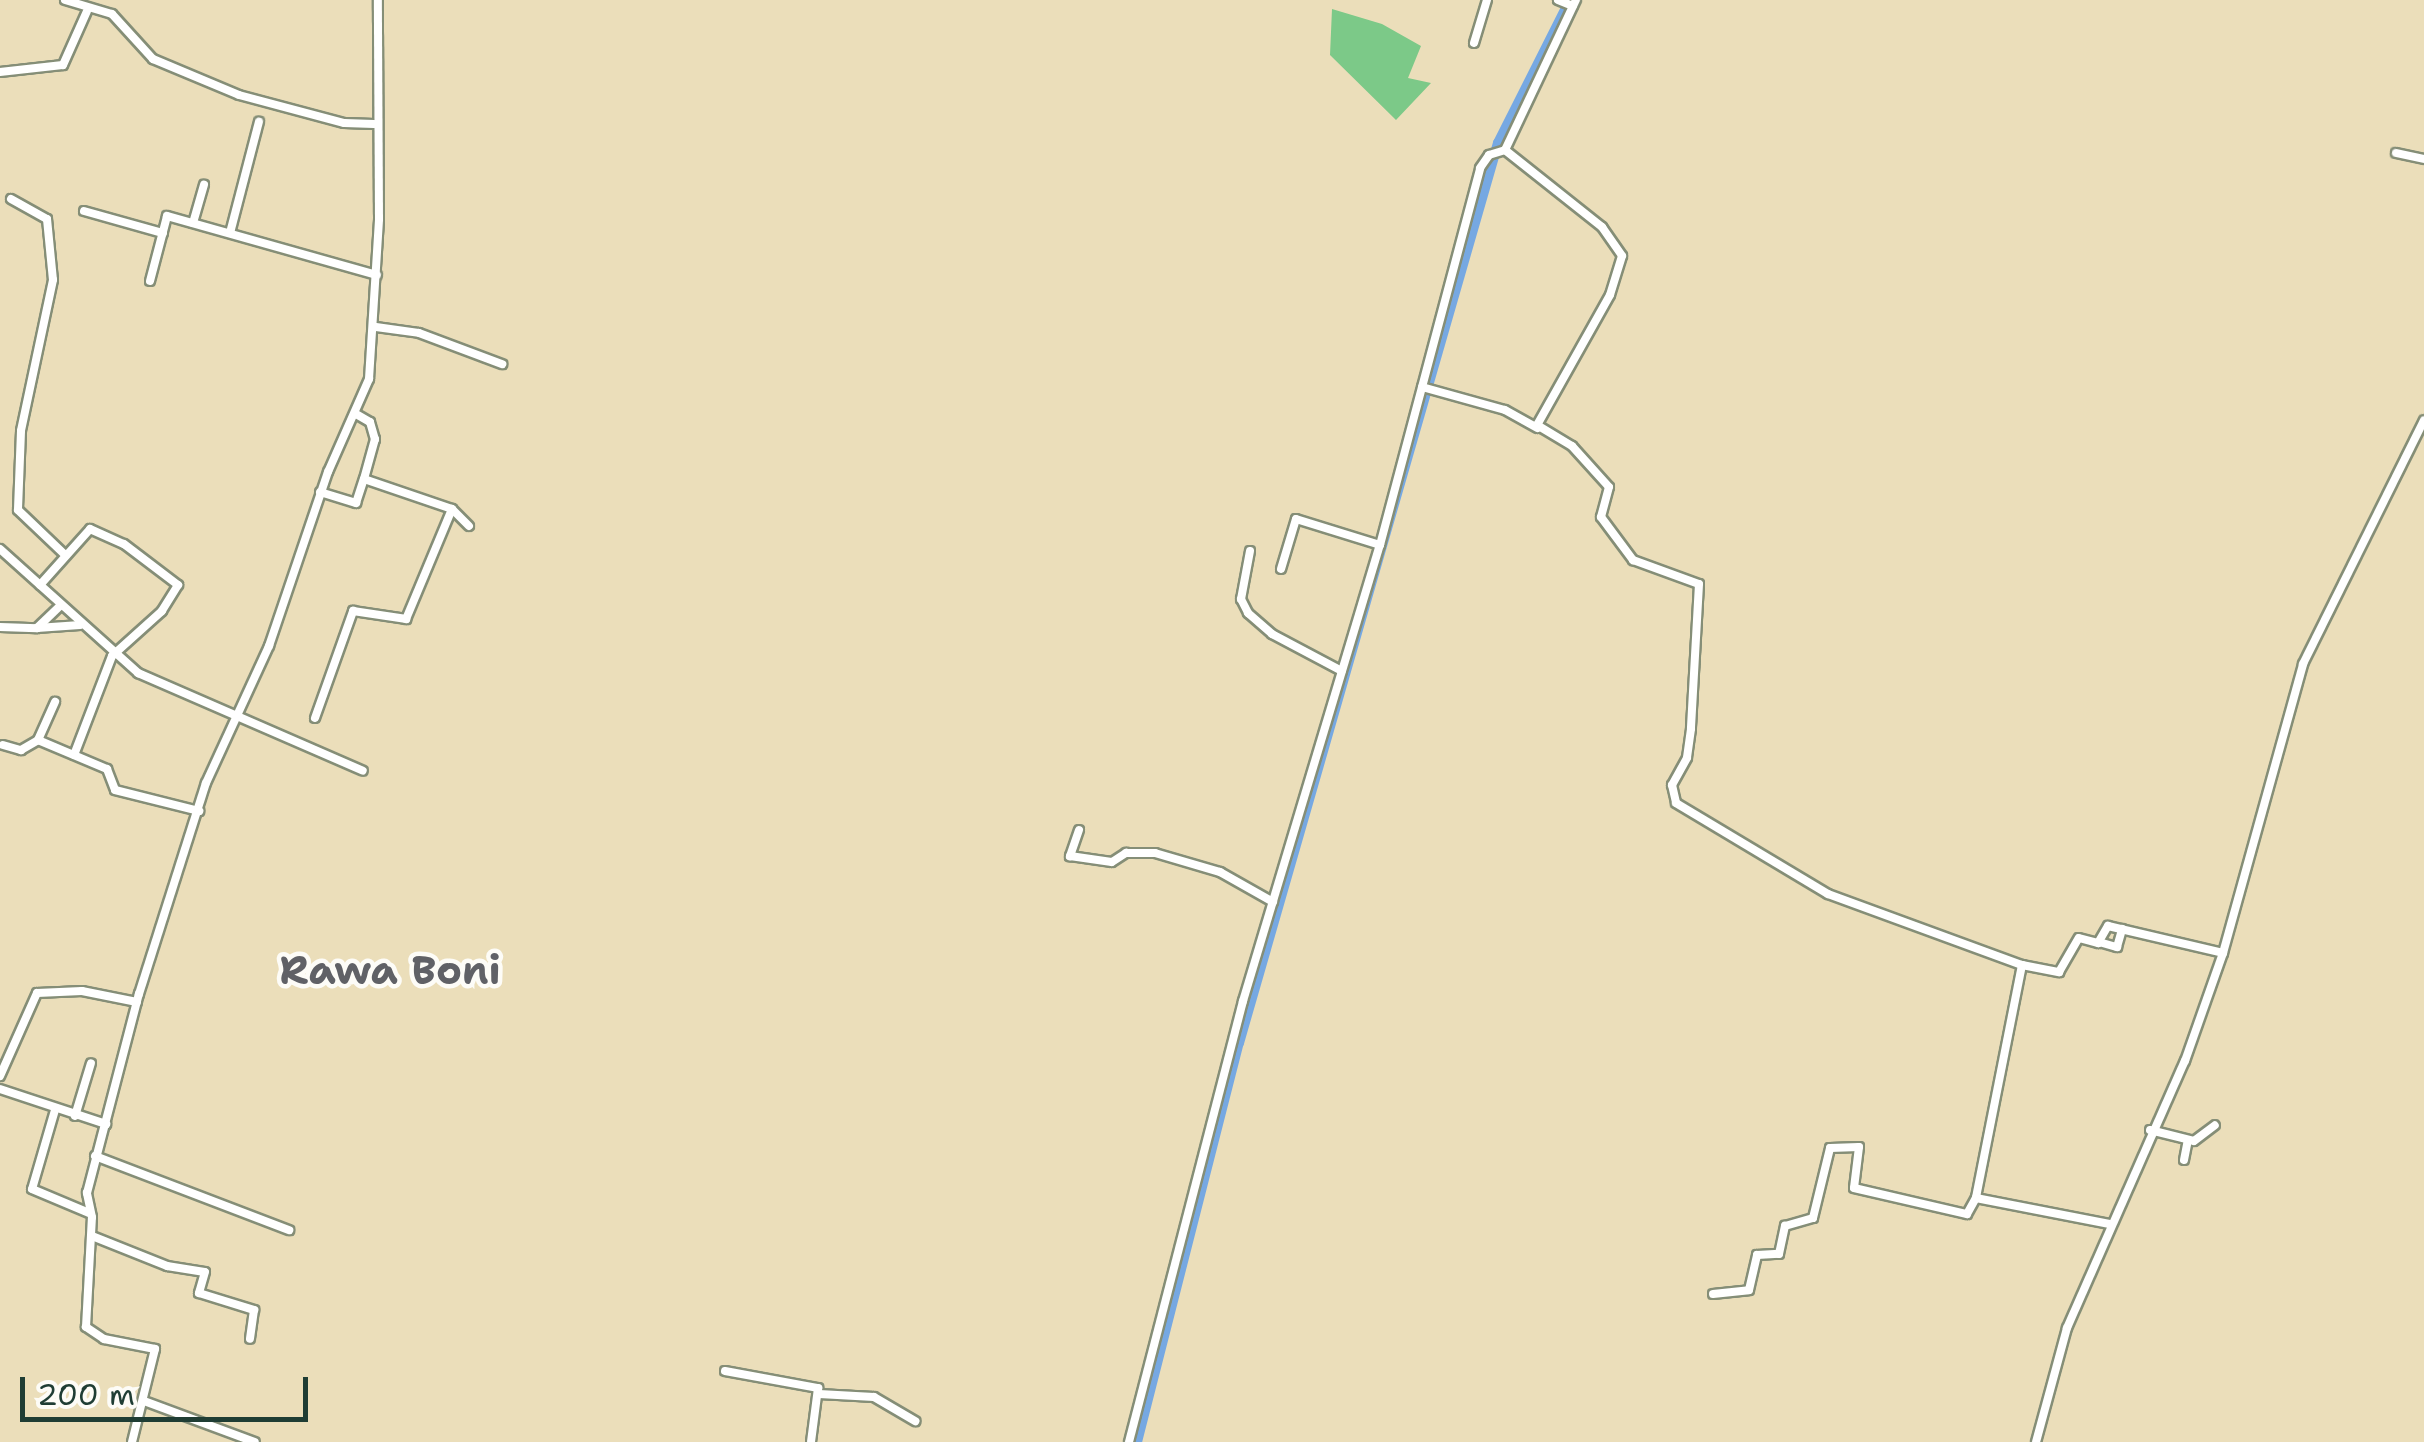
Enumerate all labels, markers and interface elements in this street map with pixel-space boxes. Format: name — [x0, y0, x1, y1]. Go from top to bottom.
district label: Rawa Boni — [279, 946, 501, 994]
scale bar — [25, 1357, 312, 1419]
text: 200 m — [37, 1374, 135, 1415]

